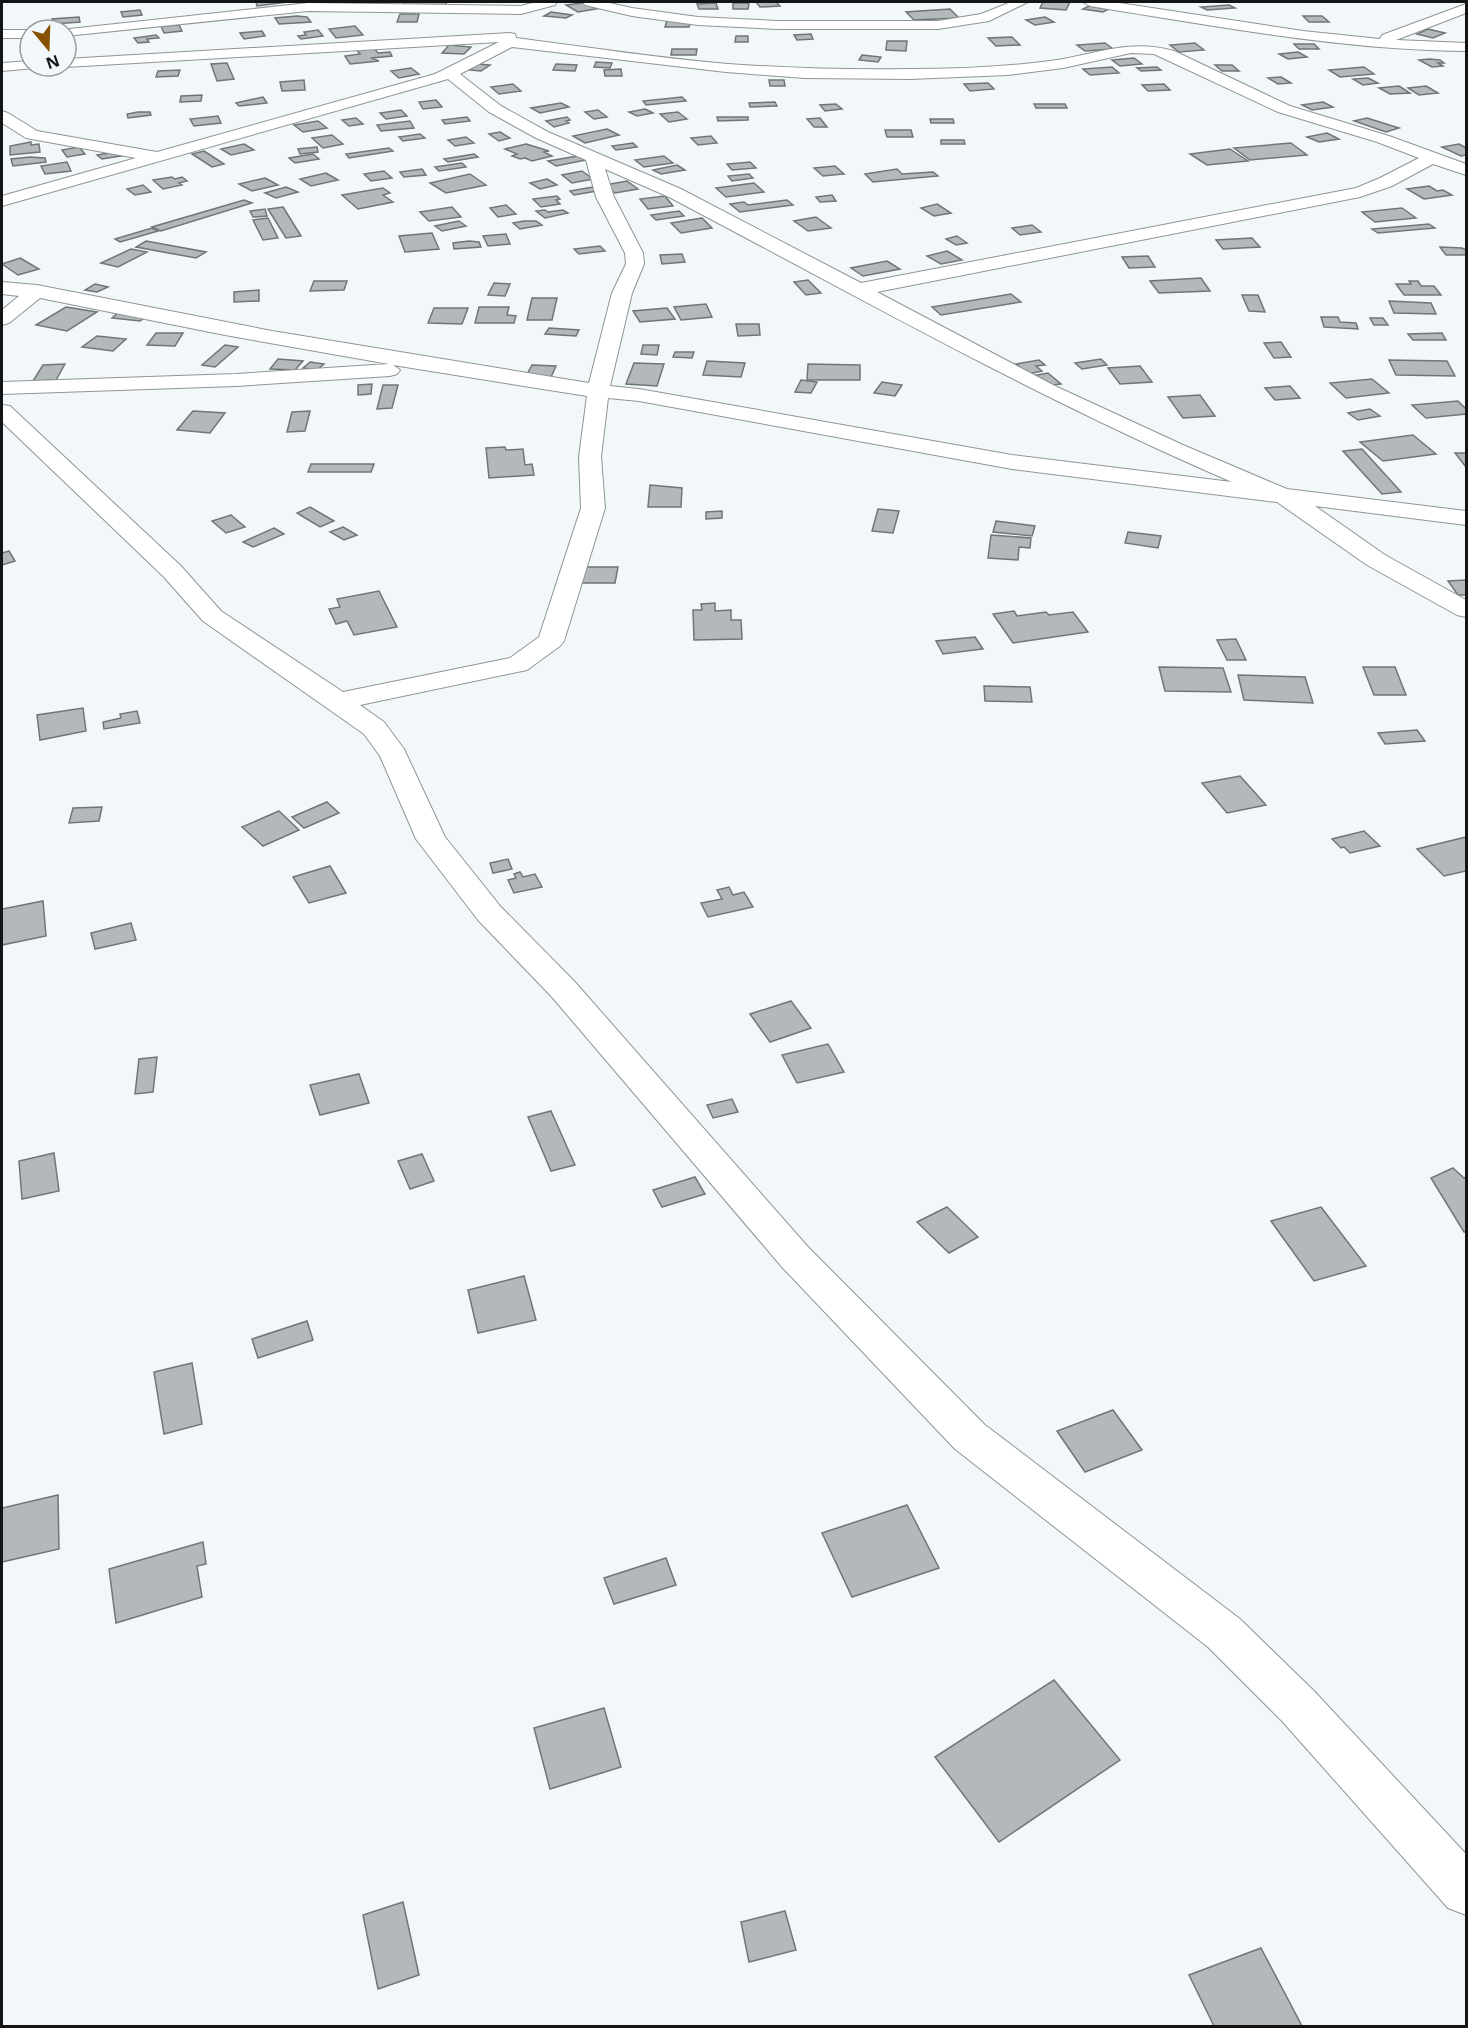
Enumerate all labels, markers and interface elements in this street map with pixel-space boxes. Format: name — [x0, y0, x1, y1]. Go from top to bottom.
north arrow — [18, 18, 78, 78]
text: N — [43, 50, 63, 75]

